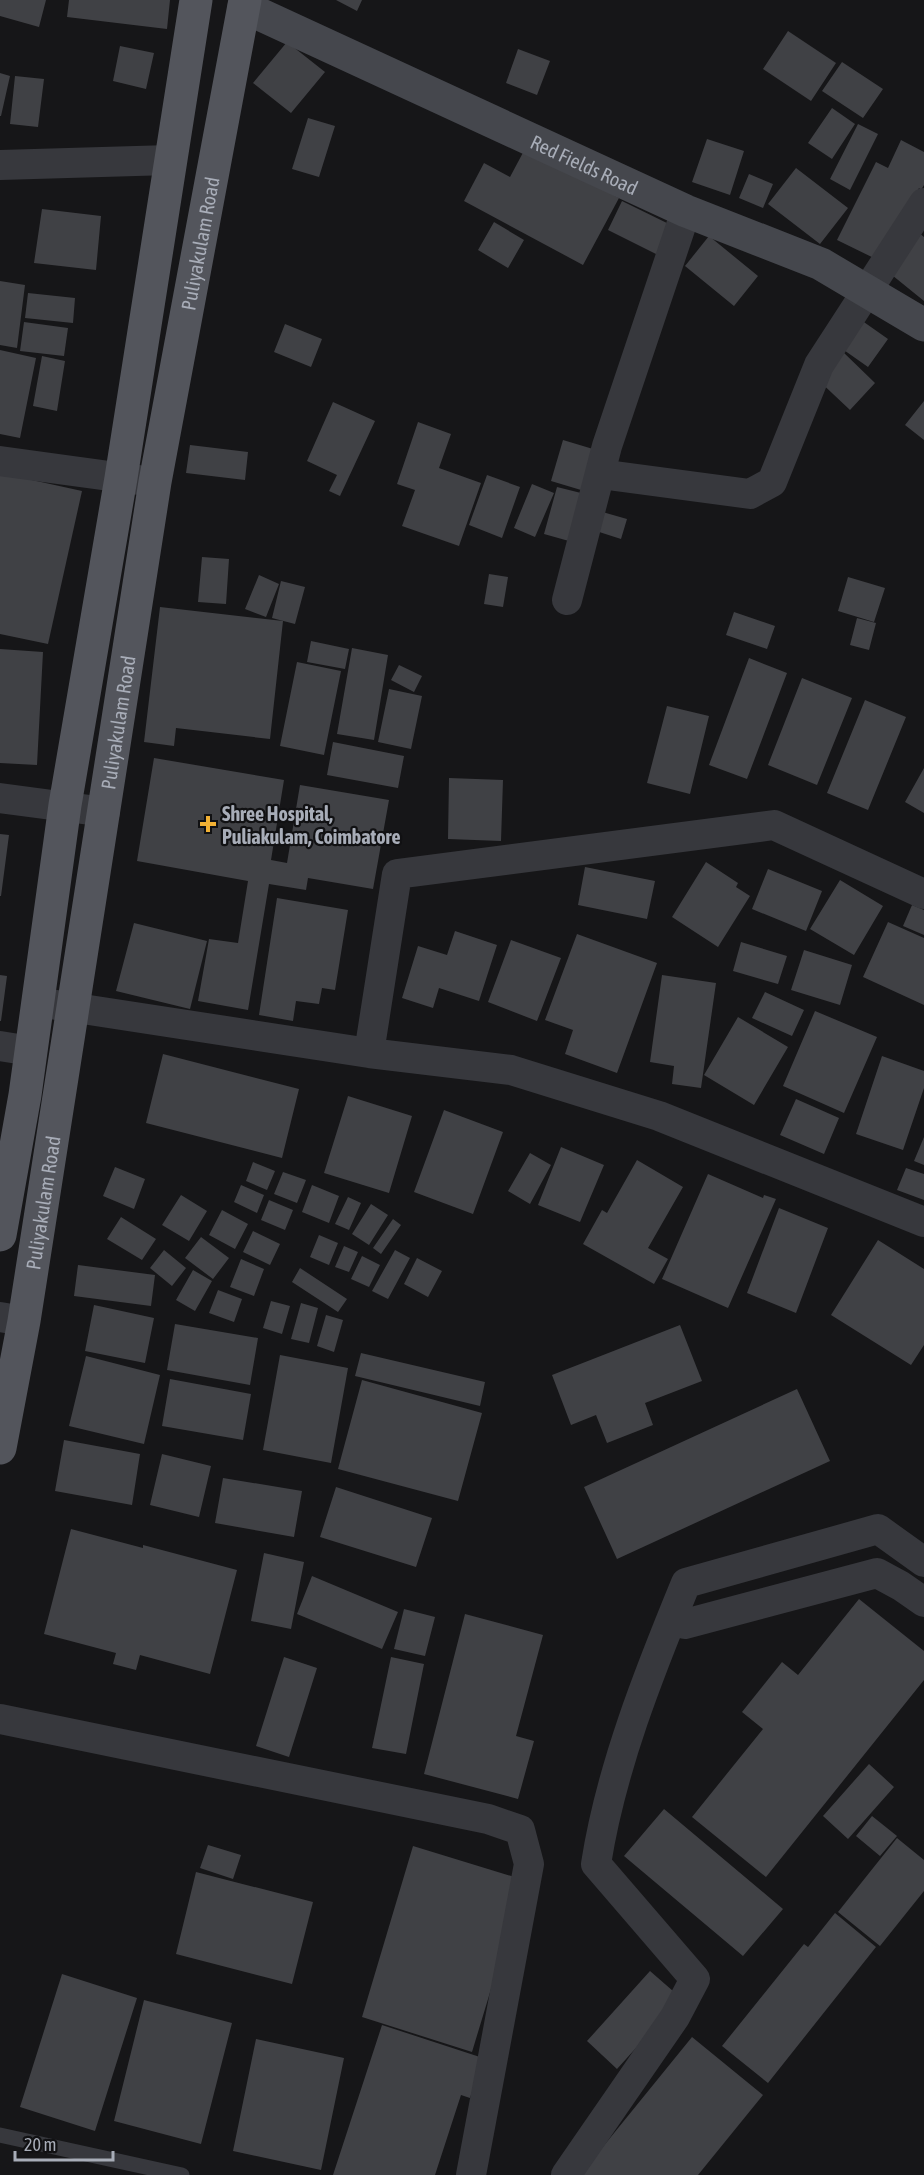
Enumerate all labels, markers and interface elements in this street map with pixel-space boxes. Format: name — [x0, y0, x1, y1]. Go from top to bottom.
street label: Red Fields Road — [527, 129, 642, 199]
street label: Puliyakulam Road — [176, 175, 223, 312]
street label: Puliyakulam Road — [96, 654, 139, 791]
place label: Shree Hospital, Puliakulam, Coimbatore — [222, 802, 401, 848]
marker: Shree Hospital, Puliakulam, Coimbatore — [199, 815, 217, 833]
street label: Puliyakulam Road — [21, 1134, 64, 1271]
scale bar — [15, 2124, 112, 2162]
text: 20 m — [24, 2134, 56, 2155]

